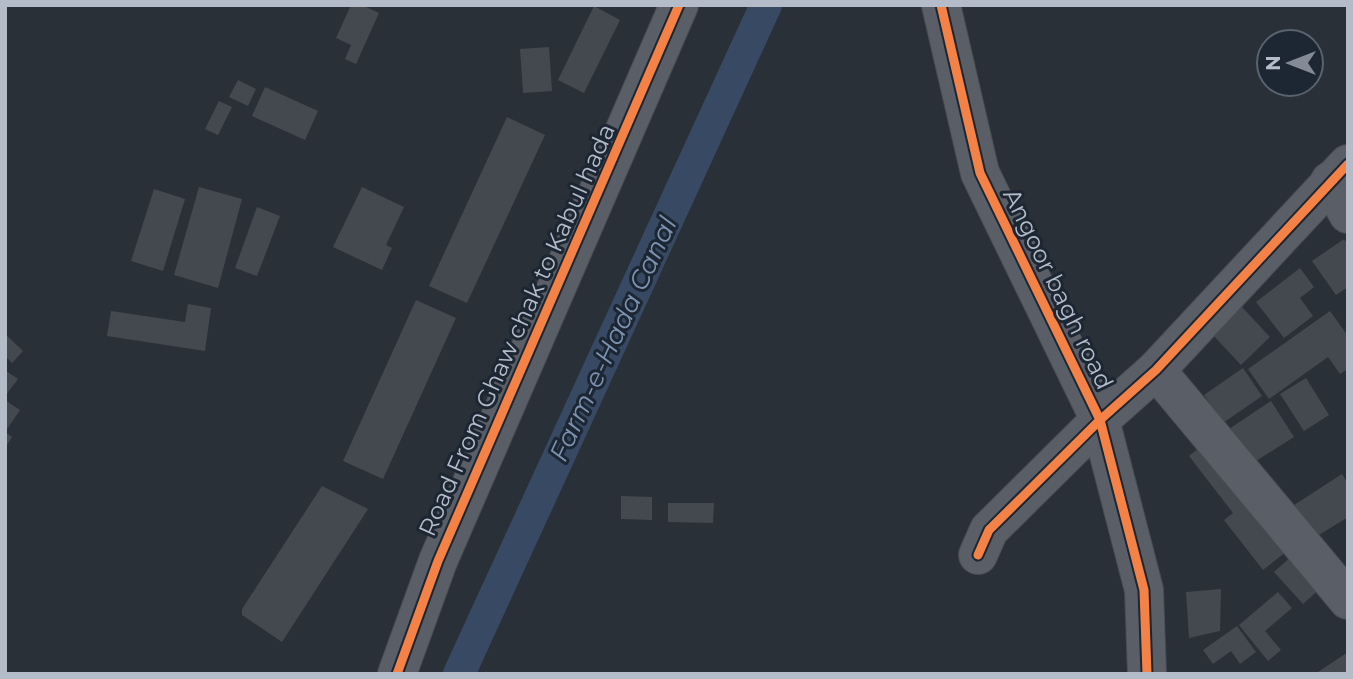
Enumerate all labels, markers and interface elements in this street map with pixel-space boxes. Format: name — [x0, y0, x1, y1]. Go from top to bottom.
north arrow — [1255, 28, 1325, 98]
text: N — [1262, 55, 1285, 71]
street label: Road From Ghaw chak to Kabul hada — [412, 119, 621, 540]
street label: Angoor bagh road — [997, 184, 1120, 394]
water label: Farm-e-Hada Canal — [542, 212, 684, 466]

